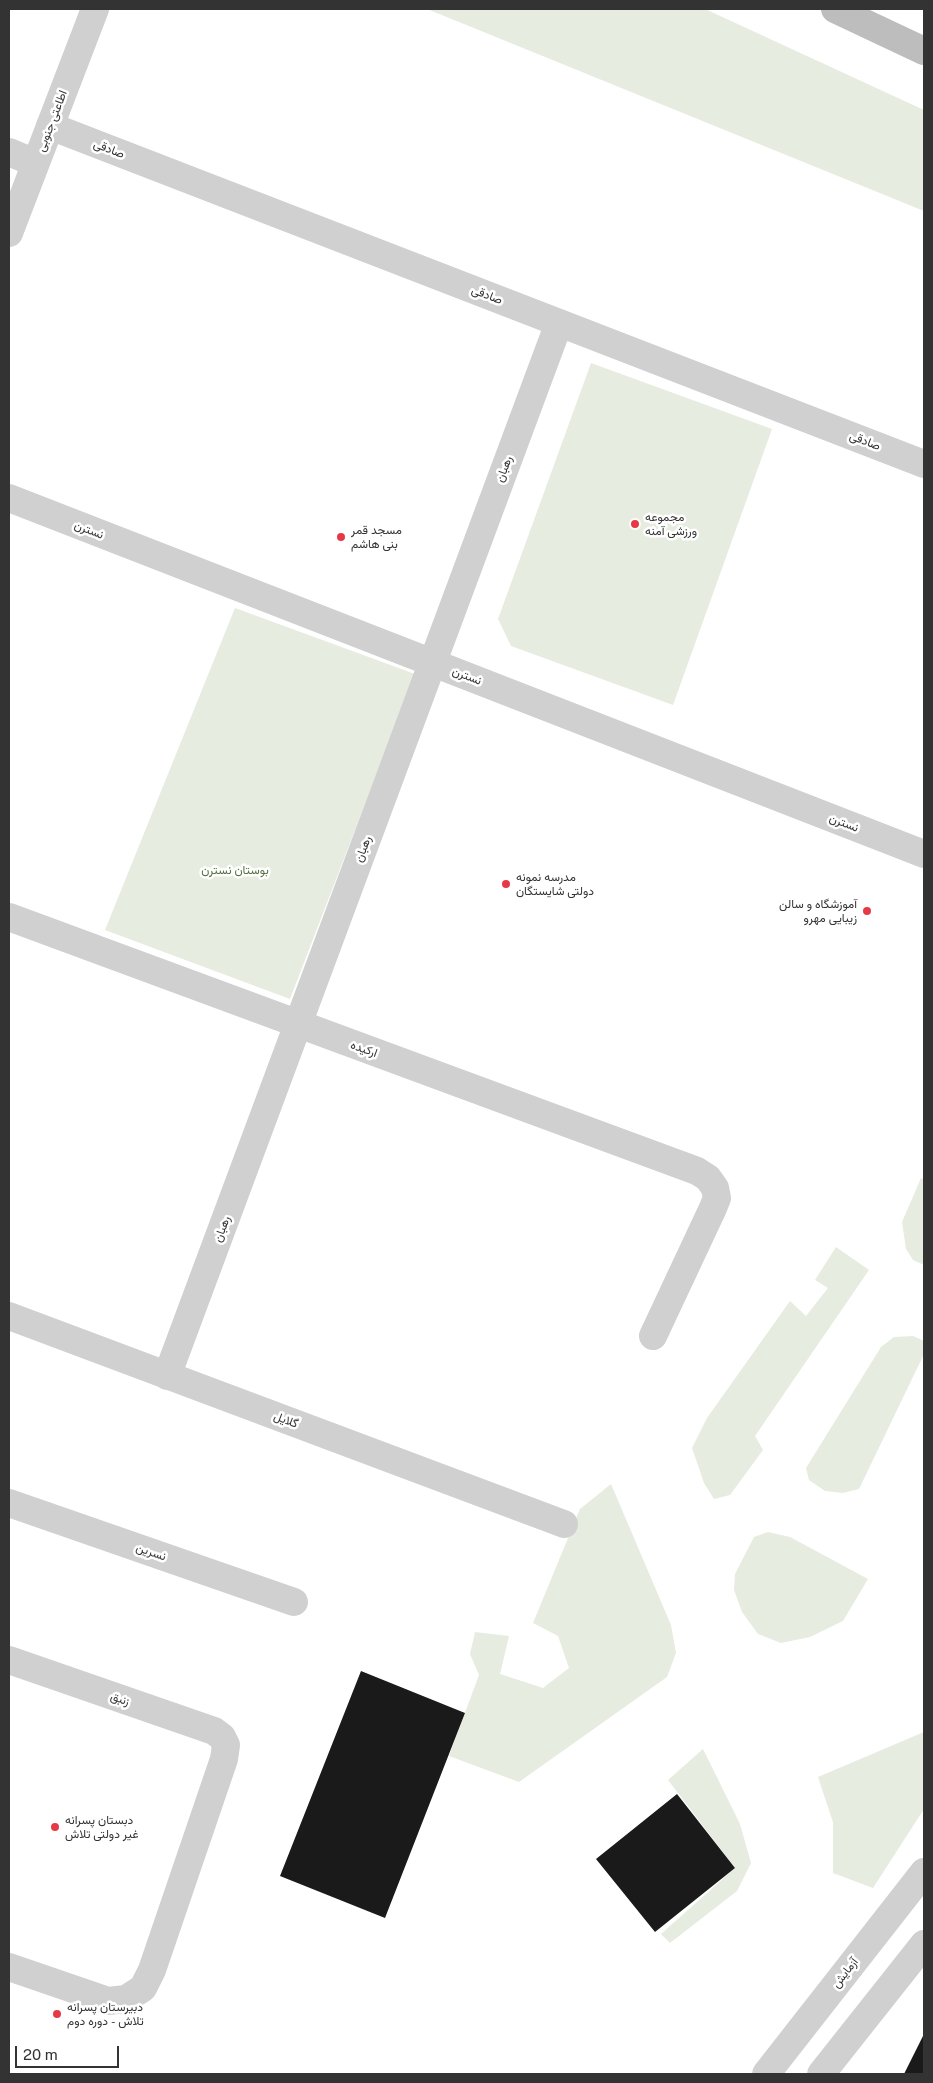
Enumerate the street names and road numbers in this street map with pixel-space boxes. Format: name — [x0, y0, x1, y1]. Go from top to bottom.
street label: اطاعتی جنوبی — [34, 88, 70, 154]
street label: صادقی — [91, 137, 127, 161]
street label: صادقی — [469, 283, 505, 307]
street label: صادقی — [847, 429, 883, 453]
street label: رهبان — [493, 454, 515, 484]
street label: نسترن — [72, 518, 106, 542]
street label: نسترن — [450, 664, 484, 688]
street label: نسترن — [827, 811, 861, 835]
street label: رهبان — [352, 834, 374, 864]
street label: ارکیده — [349, 1038, 379, 1060]
street label: رهبان — [211, 1214, 233, 1244]
street label: گلایل — [272, 1409, 300, 1431]
street label: نسرین — [134, 1540, 168, 1564]
street label: زنبق — [109, 1689, 131, 1709]
street label: آزمایش — [829, 1955, 861, 1991]

